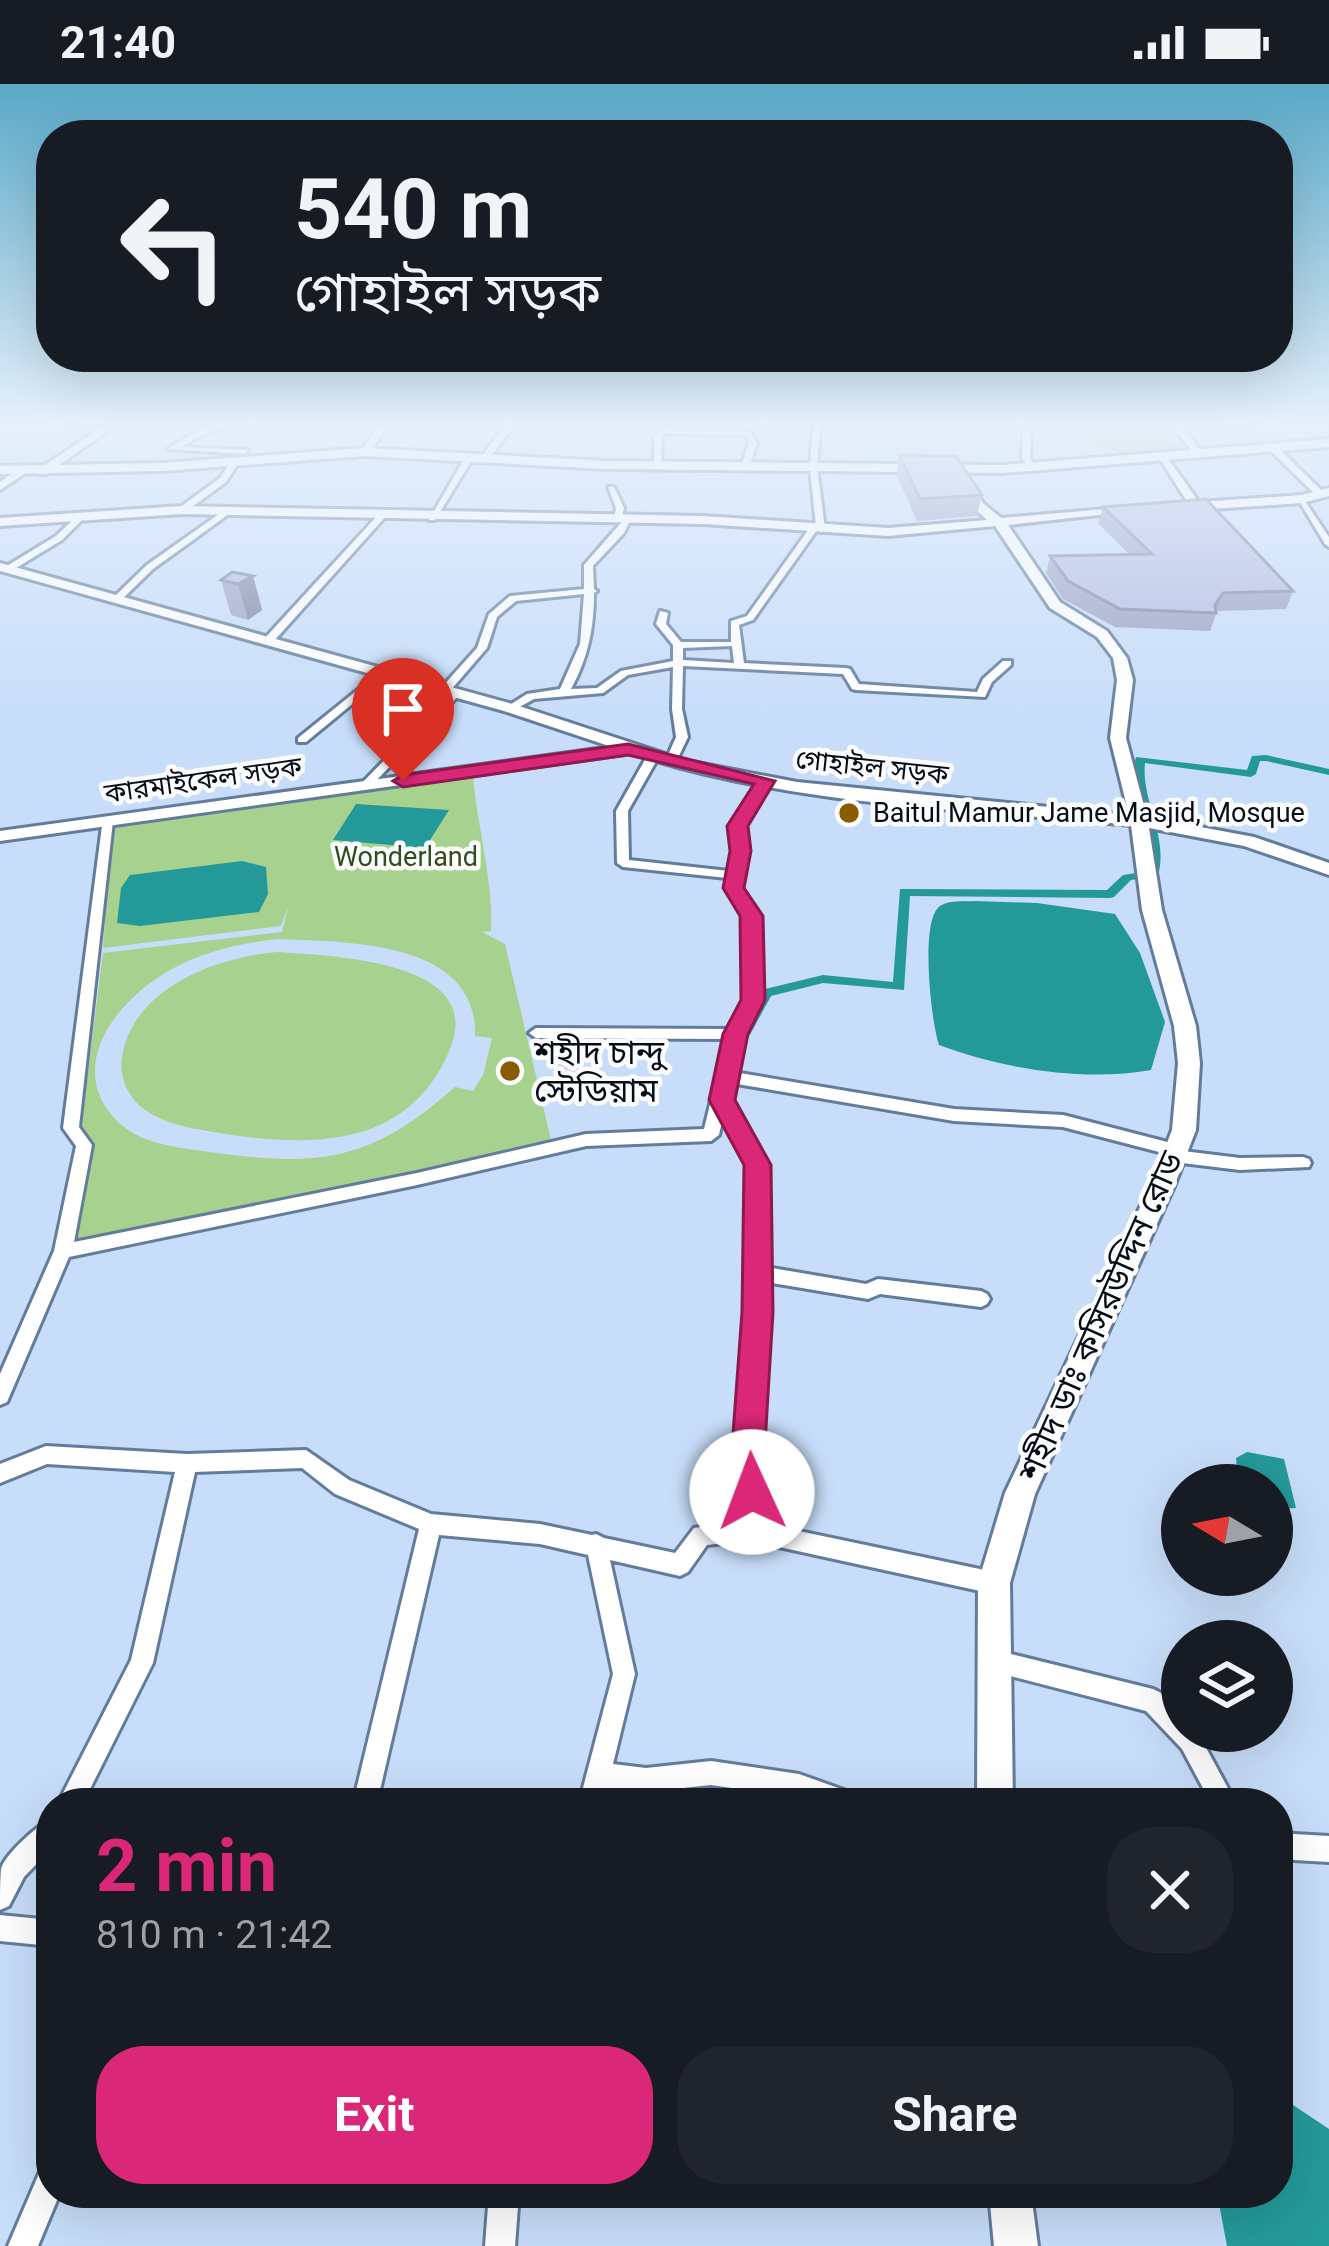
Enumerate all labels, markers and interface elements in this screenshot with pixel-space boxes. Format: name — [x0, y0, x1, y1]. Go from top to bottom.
text: 21:40 — [60, 16, 176, 69]
text: 540 m — [294, 160, 532, 259]
icon: left — [96, 168, 252, 324]
text: গোহাইল সড়ক — [294, 261, 601, 324]
pin — [352, 658, 454, 781]
icon: arrive — [370, 676, 436, 742]
street label: গোহাইল সড়ক — [794, 743, 951, 791]
street label: কারমাইকেল সড়ক — [101, 750, 305, 810]
place label: Baitul Mamur Jame Masjid, Mosque — [873, 797, 1305, 829]
marker: Baitul Mamur Jame Masjid, Mosque — [836, 800, 862, 826]
park label: Wonderland — [334, 841, 478, 873]
place label: শহীদ চান্দু স্টেডিয়াম — [533, 1033, 669, 1110]
marker: শহীদ চান্দু স্টেডিয়াম — [497, 1058, 523, 1084]
street label: শহীদ ডাঃ কসিরউদ্দিন রোড — [1010, 1145, 1191, 1488]
position arrow — [689, 1429, 815, 1555]
north arrow — [1161, 1464, 1293, 1596]
map controls — [1161, 1464, 1293, 1752]
button: layers — [1161, 1620, 1293, 1752]
text: 2 min — [96, 1824, 277, 1909]
button: close — [1107, 1827, 1233, 1953]
text: 810 m · 21:42 — [96, 1912, 332, 1958]
button: Exit — [96, 2046, 653, 2184]
button: Share — [677, 2046, 1233, 2184]

